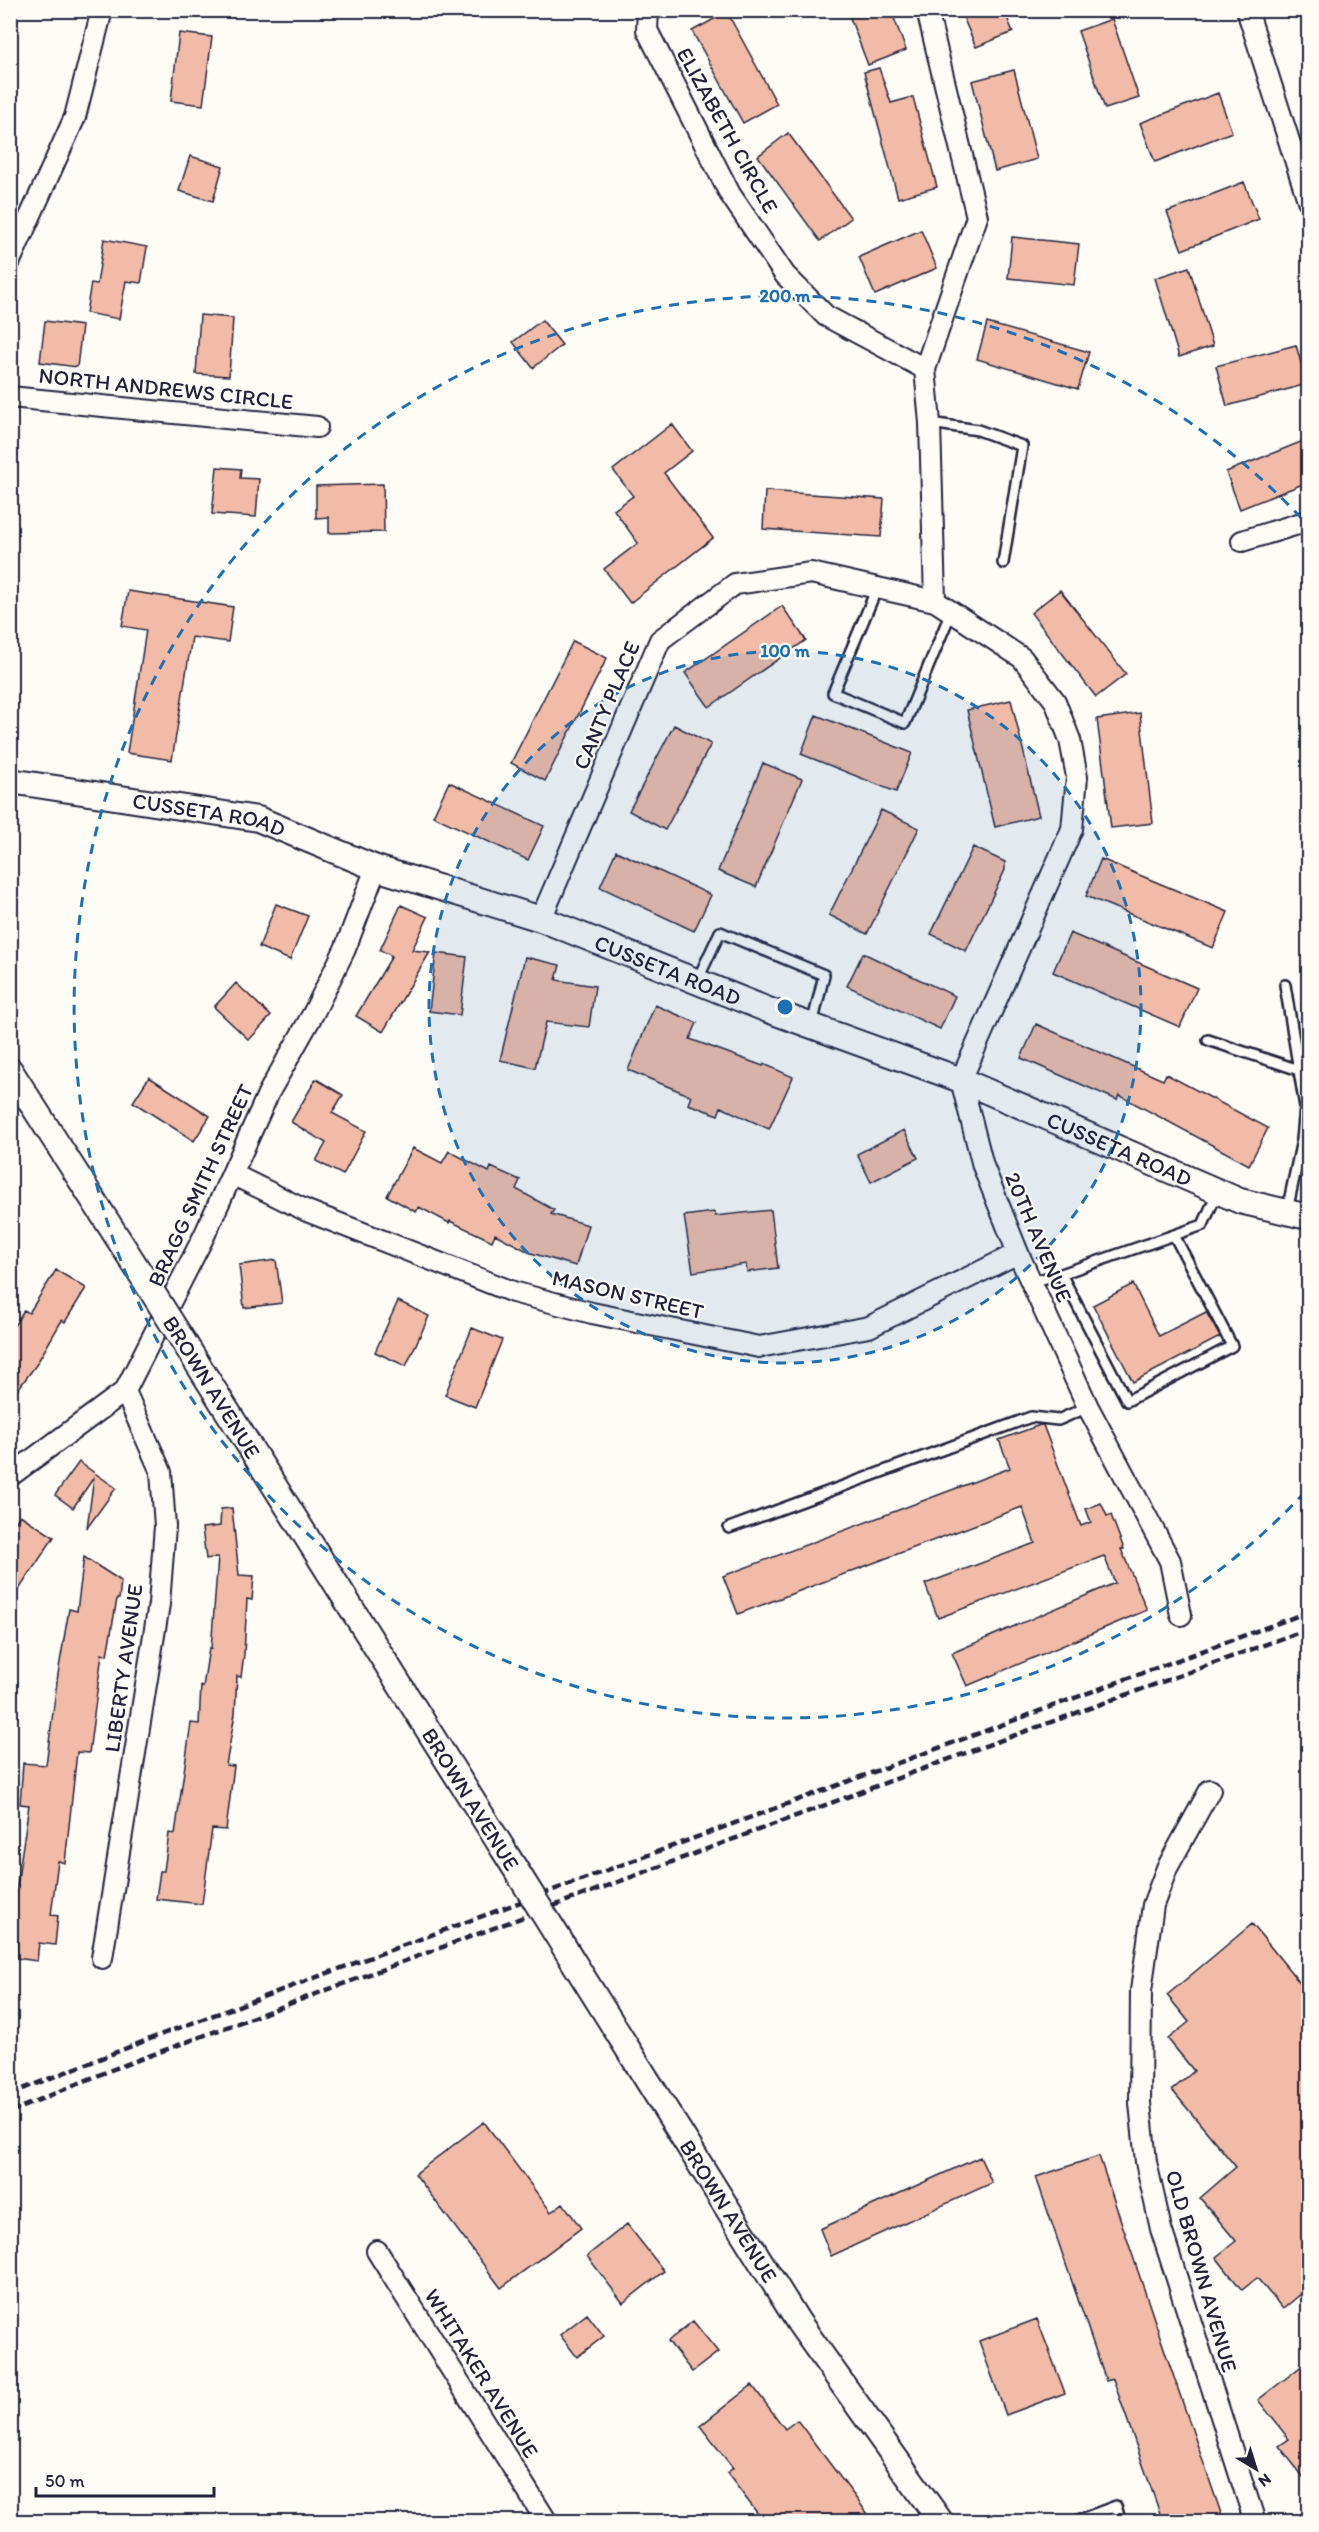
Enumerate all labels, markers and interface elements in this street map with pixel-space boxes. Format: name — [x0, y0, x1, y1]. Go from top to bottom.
street label: ELIZABETH CIRCLE — [671, 43, 784, 218]
text: 200 m — [760, 285, 811, 307]
street label: NORTH ANDREWS CIRCLE — [37, 362, 294, 415]
street label: CANTY PLACE — [567, 637, 646, 773]
text: 100 m — [760, 640, 811, 662]
street label: CUSSETA ROAD — [131, 787, 290, 843]
street label: CUSSETA ROAD — [590, 929, 745, 1012]
centre of rings — [775, 997, 795, 1017]
street label: BRAGG SMITH STREET — [142, 1079, 259, 1291]
street label: CUSSETA ROAD — [1043, 1106, 1196, 1193]
street label: 20TH AVENUE — [999, 1168, 1078, 1306]
street label: MASON STREET — [550, 1264, 707, 1325]
street label: BROWN AVENUE — [157, 1311, 266, 1464]
street label: LIBERTY AVENUE — [98, 1582, 149, 1754]
street label: BROWN AVENUE — [416, 1723, 525, 1876]
street label: BROWN AVENUE — [674, 2135, 783, 2288]
street label: OLD BROWN AVENUE — [1160, 2167, 1243, 2375]
street label: WHITAKER AVENUE — [419, 2284, 545, 2463]
north arrow — [1226, 2439, 1286, 2499]
scale bar — [36, 2460, 214, 2498]
text: 50 m — [45, 2470, 85, 2492]
text: N — [1255, 2470, 1275, 2491]

